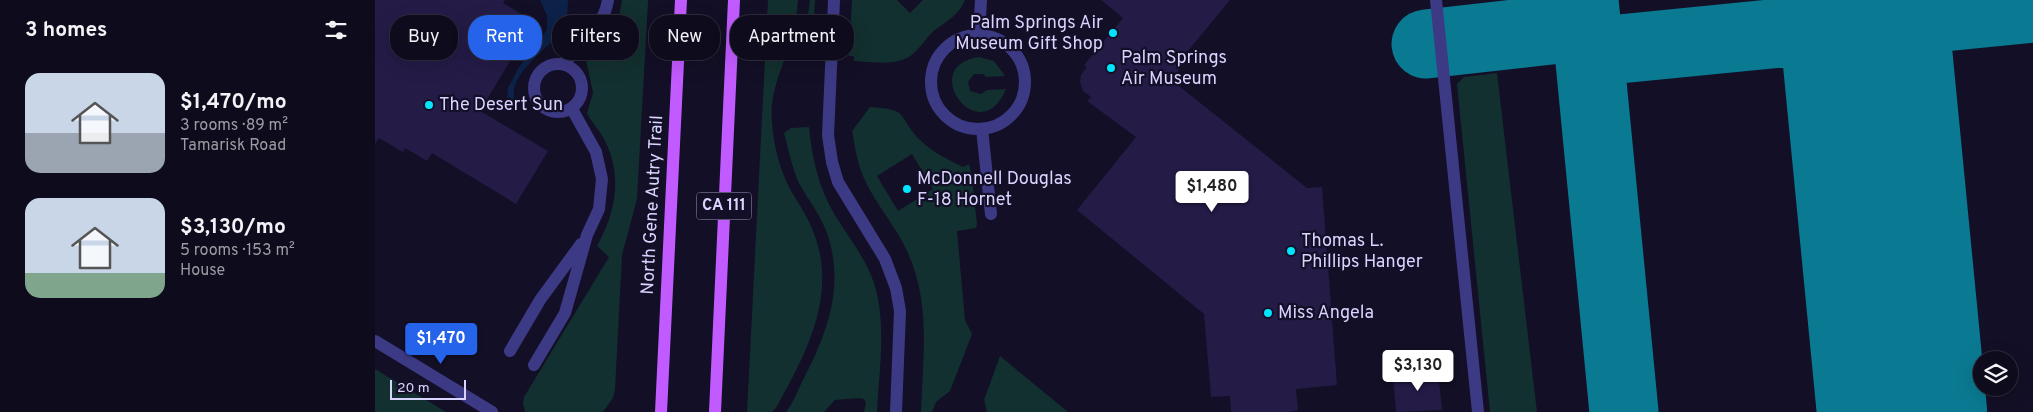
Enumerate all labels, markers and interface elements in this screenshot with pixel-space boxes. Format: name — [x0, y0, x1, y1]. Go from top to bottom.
place label: Palm Springs Air Museum Gift Shop — [955, 12, 1103, 56]
chip: Buy — [390, 15, 458, 60]
chip: Rent — [468, 15, 542, 60]
chip: Filters — [552, 15, 639, 60]
chip: New — [649, 15, 720, 60]
chip: Apartment — [730, 15, 854, 60]
icon: filters — [322, 16, 350, 44]
text: 3 homes — [25, 17, 107, 44]
marker: Palm Springs Air Museum Gift Shop — [1107, 27, 1119, 39]
place label: Palm Springs Air Museum — [1121, 47, 1227, 91]
marker: Palm Springs Air Museum — [1105, 62, 1117, 74]
text: $1,470/mo — [180, 89, 287, 116]
icon: home — [65, 93, 125, 153]
place label: The Desert Sun — [439, 94, 563, 117]
marker: The Desert Sun — [423, 99, 435, 111]
street label: North Gene Autry Trail — [637, 115, 669, 295]
text: 3 rooms · 89 m² — [180, 116, 288, 136]
text: Tamarisk Road — [180, 136, 286, 156]
place label: McDonnell Douglas F-18 Hornet — [917, 168, 1072, 212]
pin: $1,480 — [1171, 170, 1253, 213]
text: $1,480 — [1187, 177, 1237, 197]
marker: McDonnell Douglas F-18 Hornet — [901, 183, 913, 195]
road number: CA 111 — [697, 192, 751, 220]
text: $3,130/mo — [180, 214, 286, 241]
icon: home — [65, 218, 125, 278]
place label: Thomas L. Phillips Hanger — [1301, 230, 1423, 274]
text: 5 rooms · 153 m² — [180, 241, 295, 261]
marker: Thomas L. Phillips Hanger — [1285, 245, 1297, 257]
text: House — [180, 261, 225, 281]
place label: Miss Angela — [1278, 302, 1374, 325]
marker: Miss Angela — [1262, 307, 1274, 319]
pin: $1,470 — [400, 322, 482, 365]
text: $1,470 — [416, 329, 466, 349]
pin: $3,130 — [1377, 350, 1459, 392]
map controls — [1973, 351, 2018, 396]
button: layers — [1973, 351, 2018, 396]
text: $3,130 — [1393, 356, 1443, 376]
scale bar — [390, 377, 466, 400]
text: 20 m — [397, 380, 430, 397]

